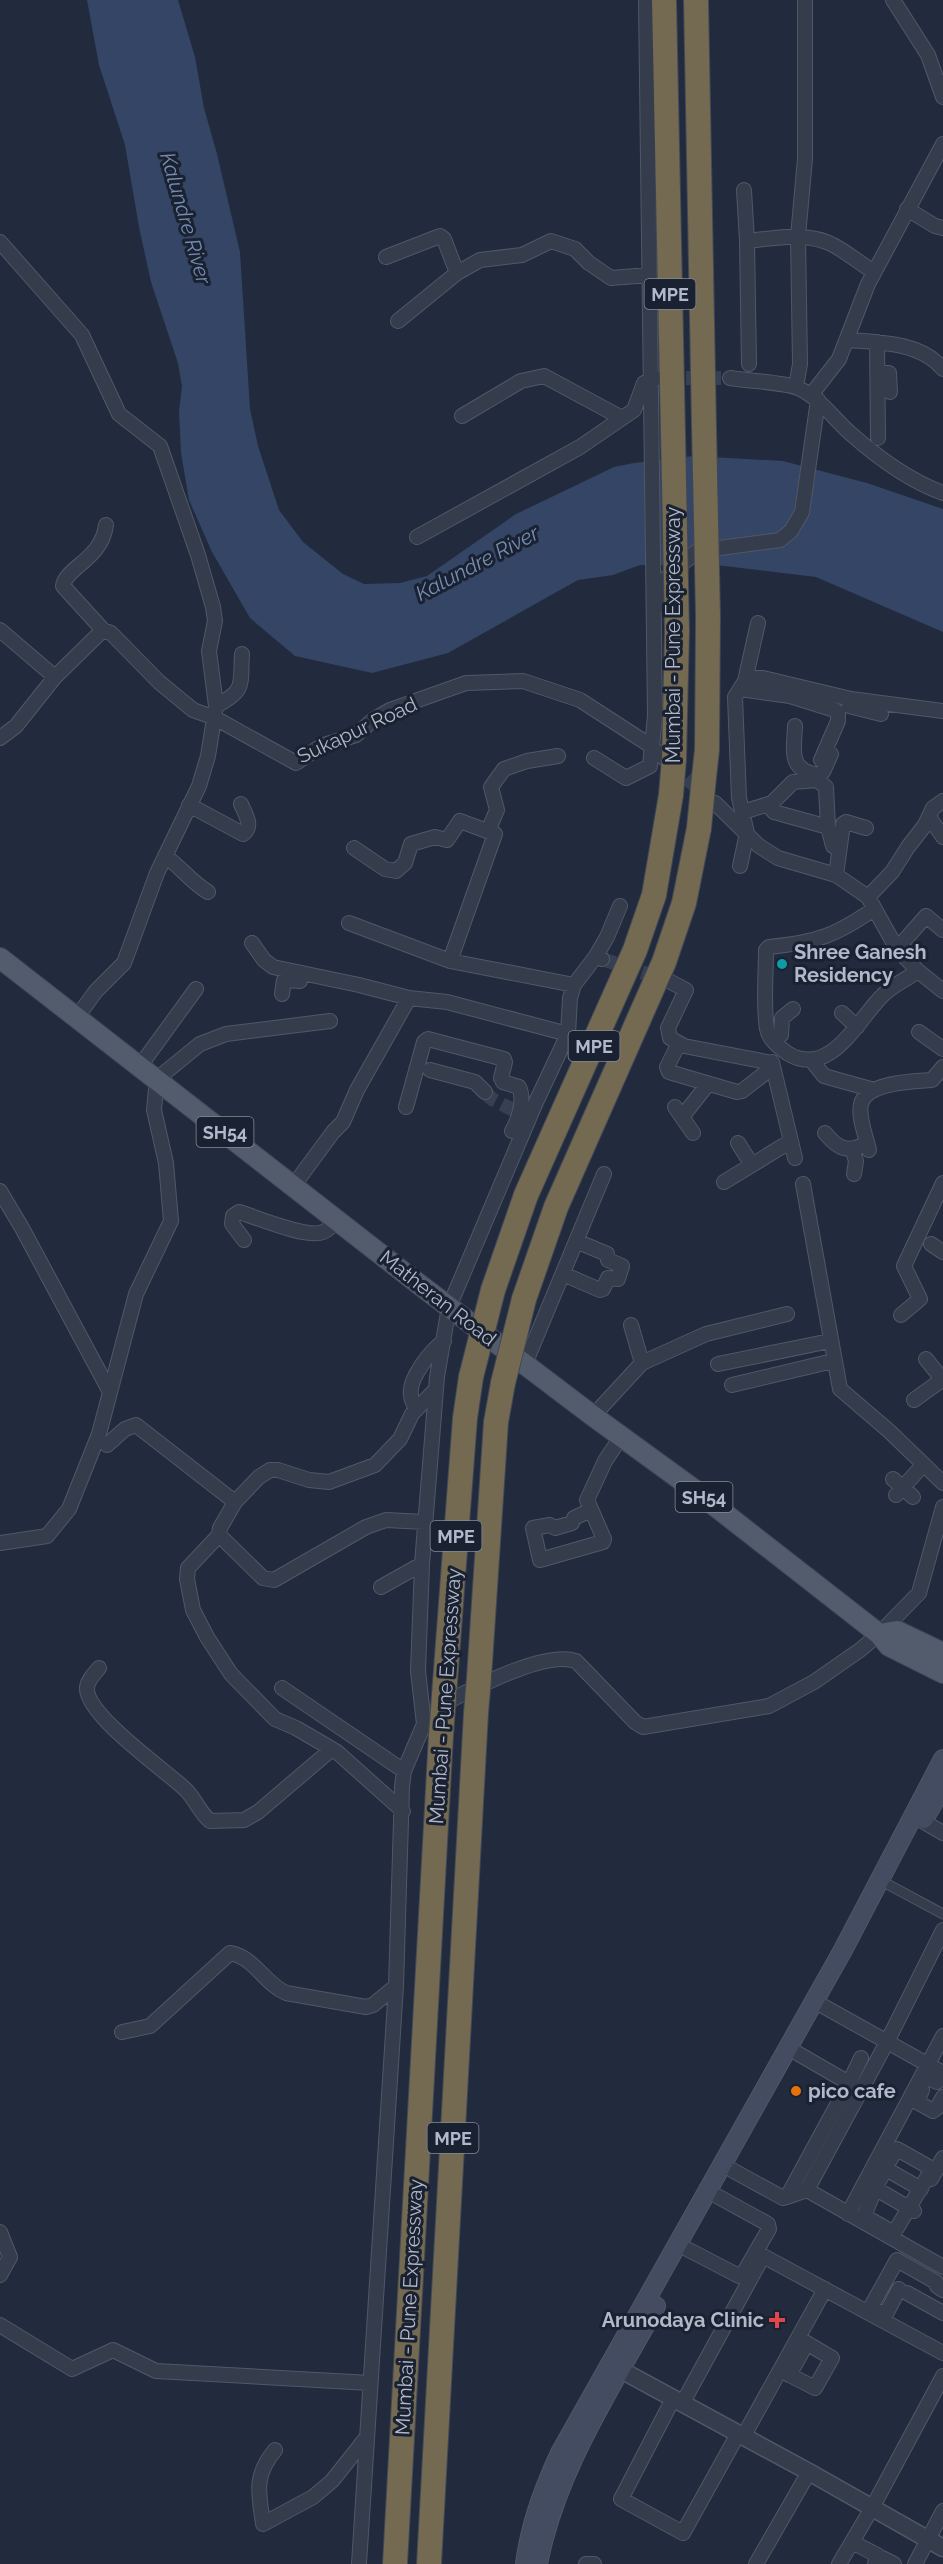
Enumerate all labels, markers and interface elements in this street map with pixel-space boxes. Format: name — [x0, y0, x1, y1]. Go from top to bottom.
water label: Kalundre River — [155, 149, 217, 288]
road number: MPE — [644, 279, 696, 309]
street label: Mumbai - Pune Expressway — [661, 507, 685, 763]
water label: Kalundre River — [411, 520, 544, 606]
street label: Sukapur Road — [293, 692, 421, 768]
place label: Shree Ganesh Residency — [794, 940, 927, 987]
marker: Shree Ganesh Residency — [775, 957, 789, 971]
road number: MPE — [568, 1031, 620, 1061]
road number: SH54 — [196, 1117, 254, 1147]
street label: Matheran Road — [375, 1245, 501, 1351]
road number: SH54 — [676, 1482, 732, 1512]
road number: MPE — [430, 1521, 482, 1551]
street label: Mumbai - Pune Expressway — [424, 1567, 466, 1825]
place label: pico cafe — [808, 2079, 896, 2103]
marker: pico cafe — [789, 2084, 803, 2098]
road number: MPE — [428, 2123, 478, 2153]
street label: Mumbai - Pune Expressway — [390, 2178, 428, 2436]
place label: Arunodaya Clinic — [602, 2308, 764, 2332]
marker: Arunodaya Clinic — [768, 2311, 786, 2329]

